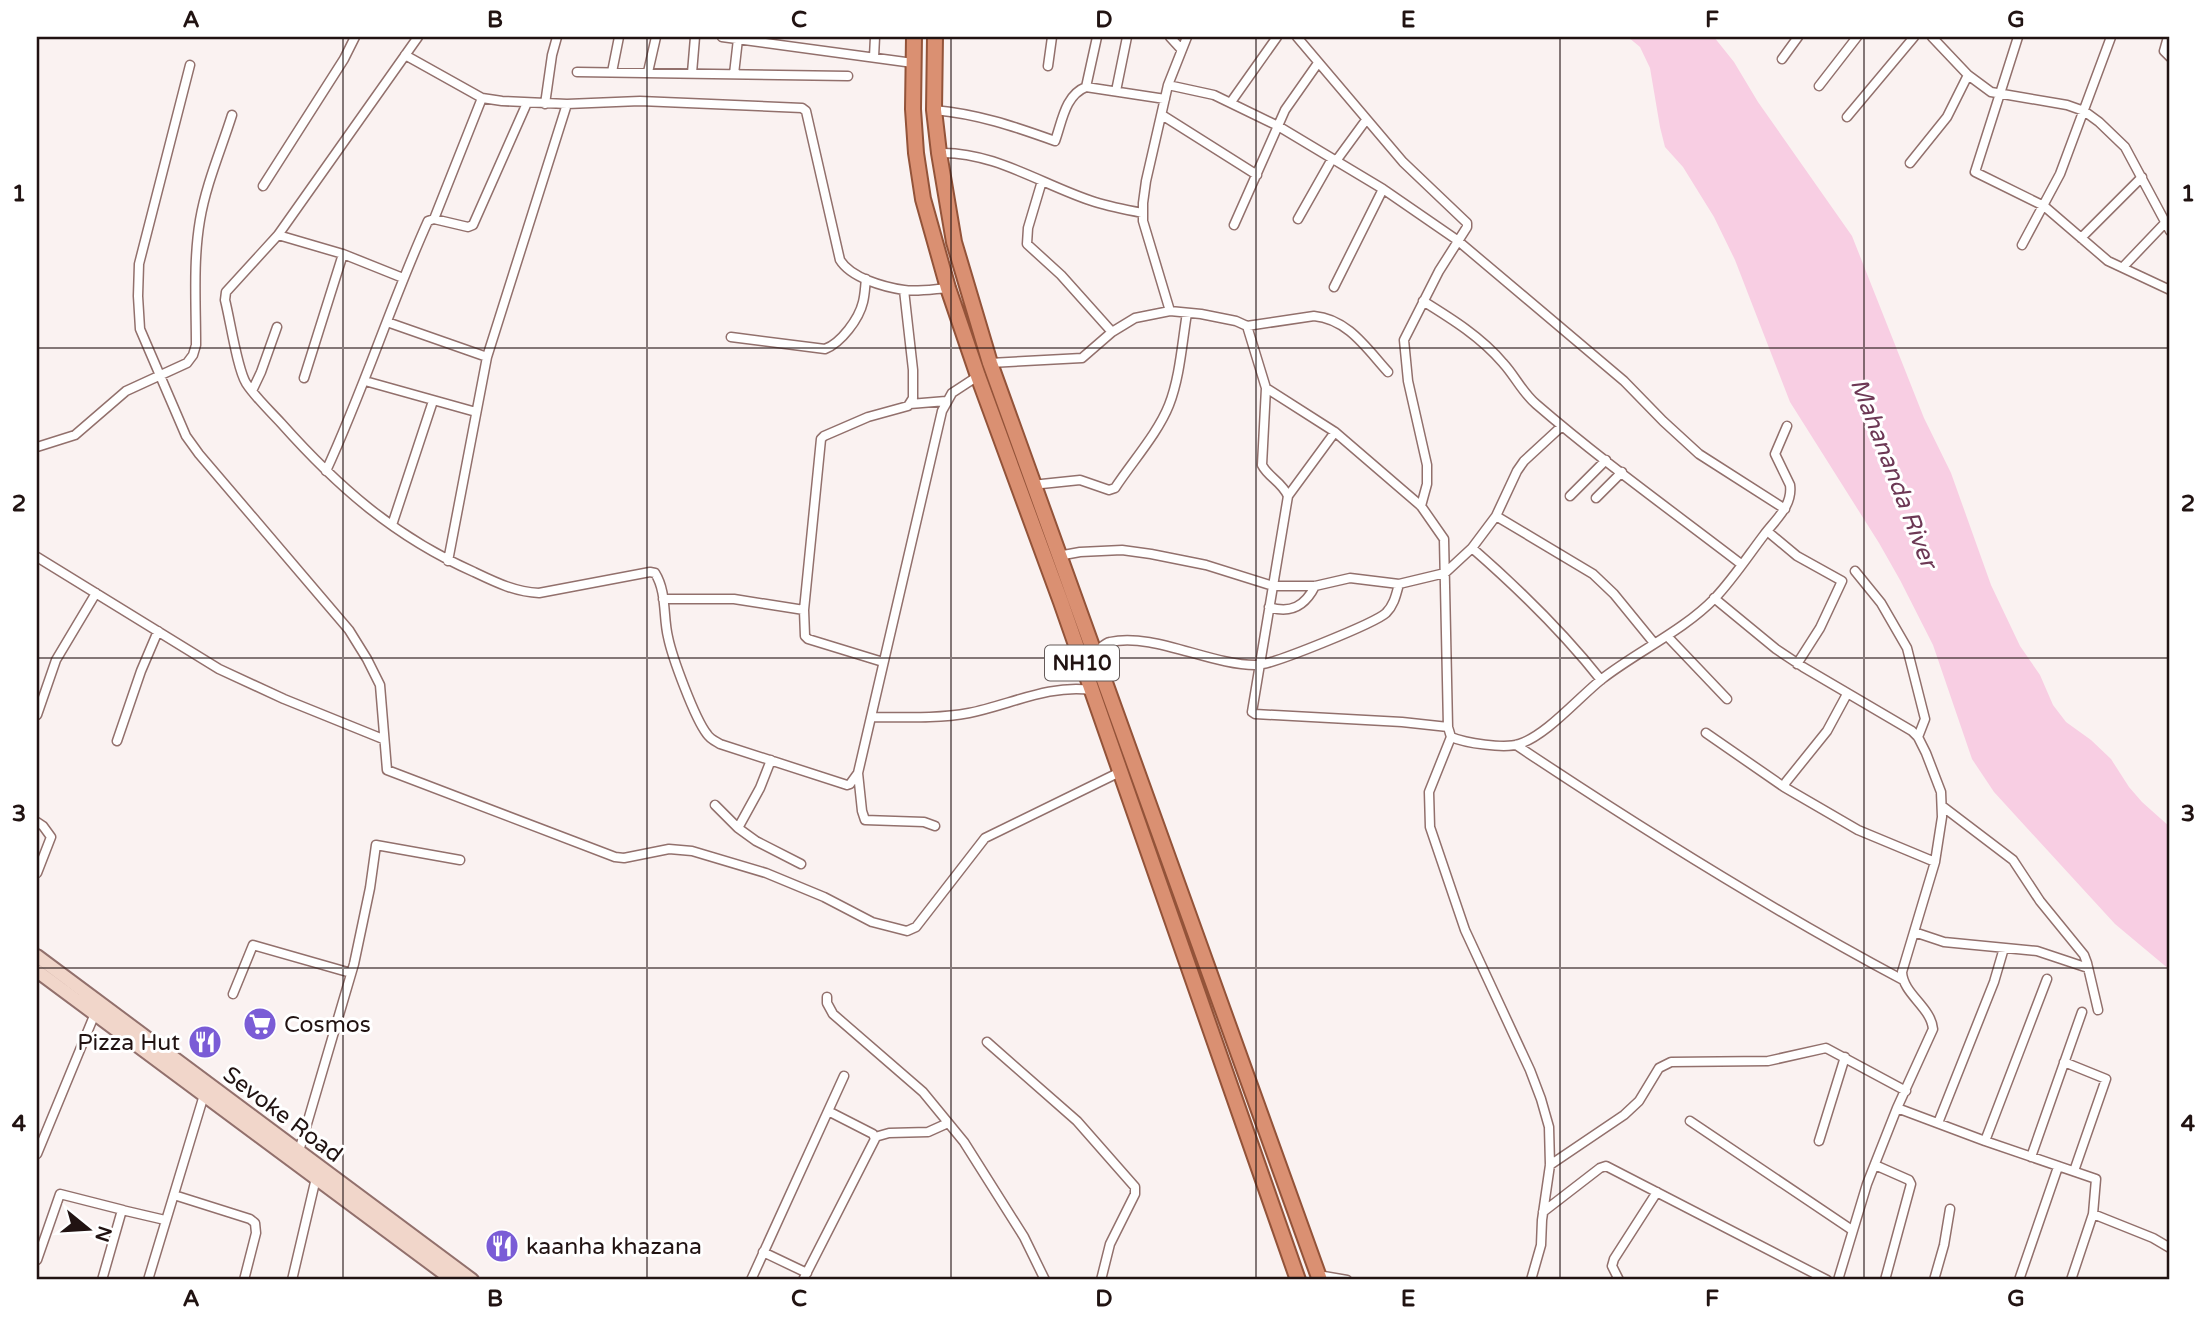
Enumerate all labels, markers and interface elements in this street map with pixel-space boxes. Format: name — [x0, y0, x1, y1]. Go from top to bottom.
text: A — [182, 6, 200, 34]
text: B — [487, 6, 503, 34]
text: C — [791, 6, 807, 34]
text: D — [1095, 6, 1113, 34]
text: E — [1401, 6, 1415, 34]
text: F — [1705, 6, 1719, 34]
text: G — [2007, 6, 2025, 34]
text: 1 — [12, 180, 26, 208]
text: 1 — [2181, 180, 2195, 208]
water label: Mahananda River — [1844, 374, 1944, 575]
text: 2 — [12, 490, 26, 518]
text: 2 — [2181, 490, 2195, 518]
road number: NH10 — [1045, 646, 1119, 680]
text: 3 — [12, 800, 26, 828]
text: 3 — [2181, 800, 2195, 828]
supermarket icon: Cosmos — [241, 1005, 279, 1043]
place label: Cosmos — [284, 1011, 371, 1039]
restaurant icon: Pizza Hut — [186, 1023, 224, 1061]
place label: Pizza Hut — [77, 1029, 180, 1057]
street label: Sevoke Road — [217, 1061, 348, 1169]
text: 4 — [12, 1110, 27, 1138]
text: 4 — [2181, 1110, 2196, 1138]
north arrow — [52, 1194, 122, 1264]
text: N — [90, 1223, 116, 1245]
restaurant icon: kaanha khazana — [483, 1227, 521, 1265]
place label: kaanha khazana — [526, 1233, 702, 1261]
text: A — [182, 1285, 200, 1313]
text: B — [487, 1285, 503, 1313]
text: C — [791, 1285, 807, 1313]
text: D — [1095, 1285, 1113, 1313]
text: E — [1401, 1285, 1415, 1313]
text: F — [1705, 1285, 1719, 1313]
text: G — [2007, 1285, 2025, 1313]

